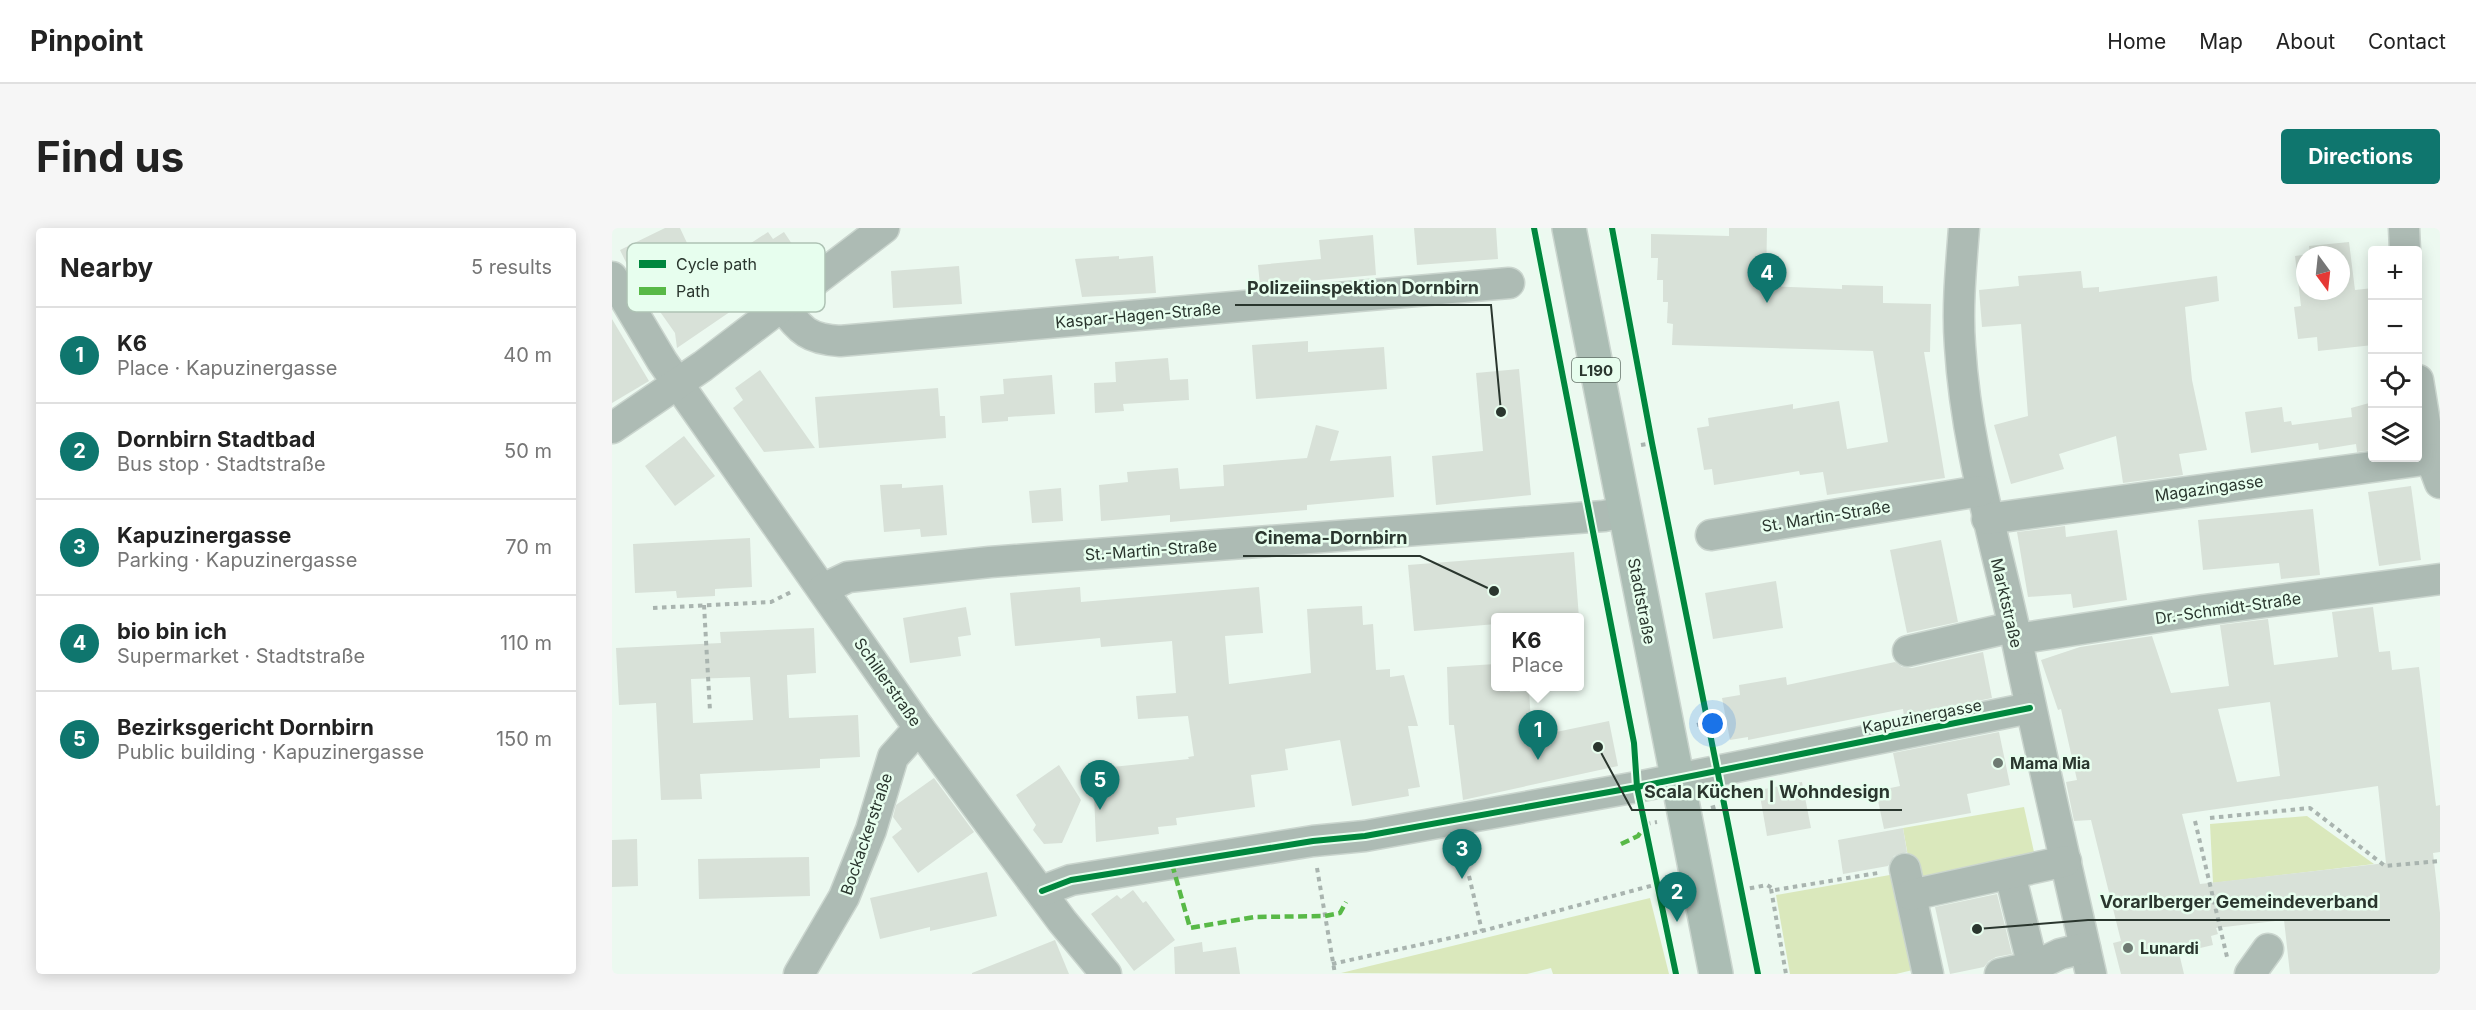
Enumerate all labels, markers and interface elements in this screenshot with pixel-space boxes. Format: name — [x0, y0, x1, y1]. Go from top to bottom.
text: Pinpoint — [30, 24, 143, 58]
text: Home — [2107, 29, 2166, 54]
text: Map — [2199, 29, 2243, 54]
text: About — [2276, 29, 2335, 54]
text: Contact — [2368, 29, 2446, 54]
button: Directions — [2281, 129, 2440, 184]
text: Find us — [36, 131, 184, 182]
legend — [627, 243, 825, 312]
north arrow — [2296, 246, 2350, 300]
map controls — [2368, 246, 2422, 462]
button: + — [2368, 246, 2422, 300]
text: Nearby — [60, 252, 153, 283]
text: Cycle path — [676, 254, 757, 274]
pin: 4 — [1748, 254, 1786, 303]
text: 5 results — [471, 255, 552, 279]
callout: Polizeiinspektion Dornbirn — [1235, 269, 1491, 305]
text: Polizeiinspektion Dornbirn — [1247, 277, 1479, 298]
text: Path — [676, 281, 710, 301]
street label: Kaspar-Hagen-Straße — [1054, 298, 1222, 332]
button: − — [2368, 300, 2422, 354]
text: K6 — [117, 330, 147, 356]
text: 1 — [75, 343, 84, 367]
text: 40 m — [503, 343, 552, 367]
button: locate — [2368, 354, 2422, 408]
text: Place · Kapuzinergasse — [117, 356, 338, 380]
road number: L190 — [1572, 358, 1620, 382]
button: layers — [2368, 408, 2422, 462]
text: Dornbirn Stadtbad — [117, 426, 315, 452]
text: 2 — [73, 439, 86, 463]
text: 50 m — [504, 439, 552, 463]
text: Bus stop · Stadtstraße — [117, 452, 326, 476]
street label: Magazingasse — [2153, 470, 2265, 506]
street label: St. Martin-Straße — [1760, 496, 1892, 536]
callout: Cinema-Dornbirn — [1243, 520, 1420, 556]
text: Kapuzinergasse — [117, 522, 291, 548]
text: Cinema-Dornbirn — [1254, 527, 1408, 548]
text: 3 — [73, 535, 86, 559]
text: 70 m — [505, 535, 552, 559]
street label: St.-Martin-Straße — [1084, 535, 1218, 565]
text: Parking · Kapuzinergasse — [117, 548, 357, 572]
street label: Stadtstraße — [1624, 556, 1660, 646]
street label: Marktstraße — [1987, 556, 2027, 650]
street label: Dr.-Schmidt-Straße — [2154, 588, 2302, 628]
popup — [1491, 613, 1584, 691]
text: bio bin ich — [117, 618, 227, 644]
text: K6 — [1512, 627, 1542, 653]
text: 4 — [73, 631, 86, 655]
text: 110 m — [500, 631, 552, 655]
street label: Schillerstraße — [850, 634, 926, 730]
text: Supermarket · Stadtstraße — [117, 644, 365, 668]
text: Place — [1512, 653, 1563, 677]
street label: Kapuzinergasse — [1861, 695, 1983, 737]
your location — [1698, 709, 1727, 738]
pin: 1 — [1518, 710, 1558, 760]
text: Bezirksgericht Dornbirn — [117, 714, 374, 740]
text: 5 — [73, 727, 86, 751]
text: 150 m — [496, 727, 552, 751]
text: Public building · Kapuzinergasse — [117, 740, 424, 764]
place label: Mama Mia — [2010, 753, 2090, 773]
marker: Mama Mia — [1991, 756, 2005, 770]
pin: 5 — [1080, 760, 1120, 810]
street label: Bockackerstraße — [836, 770, 896, 898]
callout: Scala Küchen | Wohndesign — [1632, 774, 1902, 810]
text: Scala Küchen | Wohndesign — [1644, 780, 1890, 802]
pin: 3 — [1442, 830, 1482, 879]
pin: 2 — [1658, 872, 1696, 922]
callout: Vorarlberger Gemeindeverband — [2088, 884, 2390, 920]
text: Vorarlberger Gemeindeverband — [2100, 891, 2378, 912]
place label: Lunardi — [2140, 938, 2199, 958]
marker: Lunardi — [2121, 941, 2135, 955]

